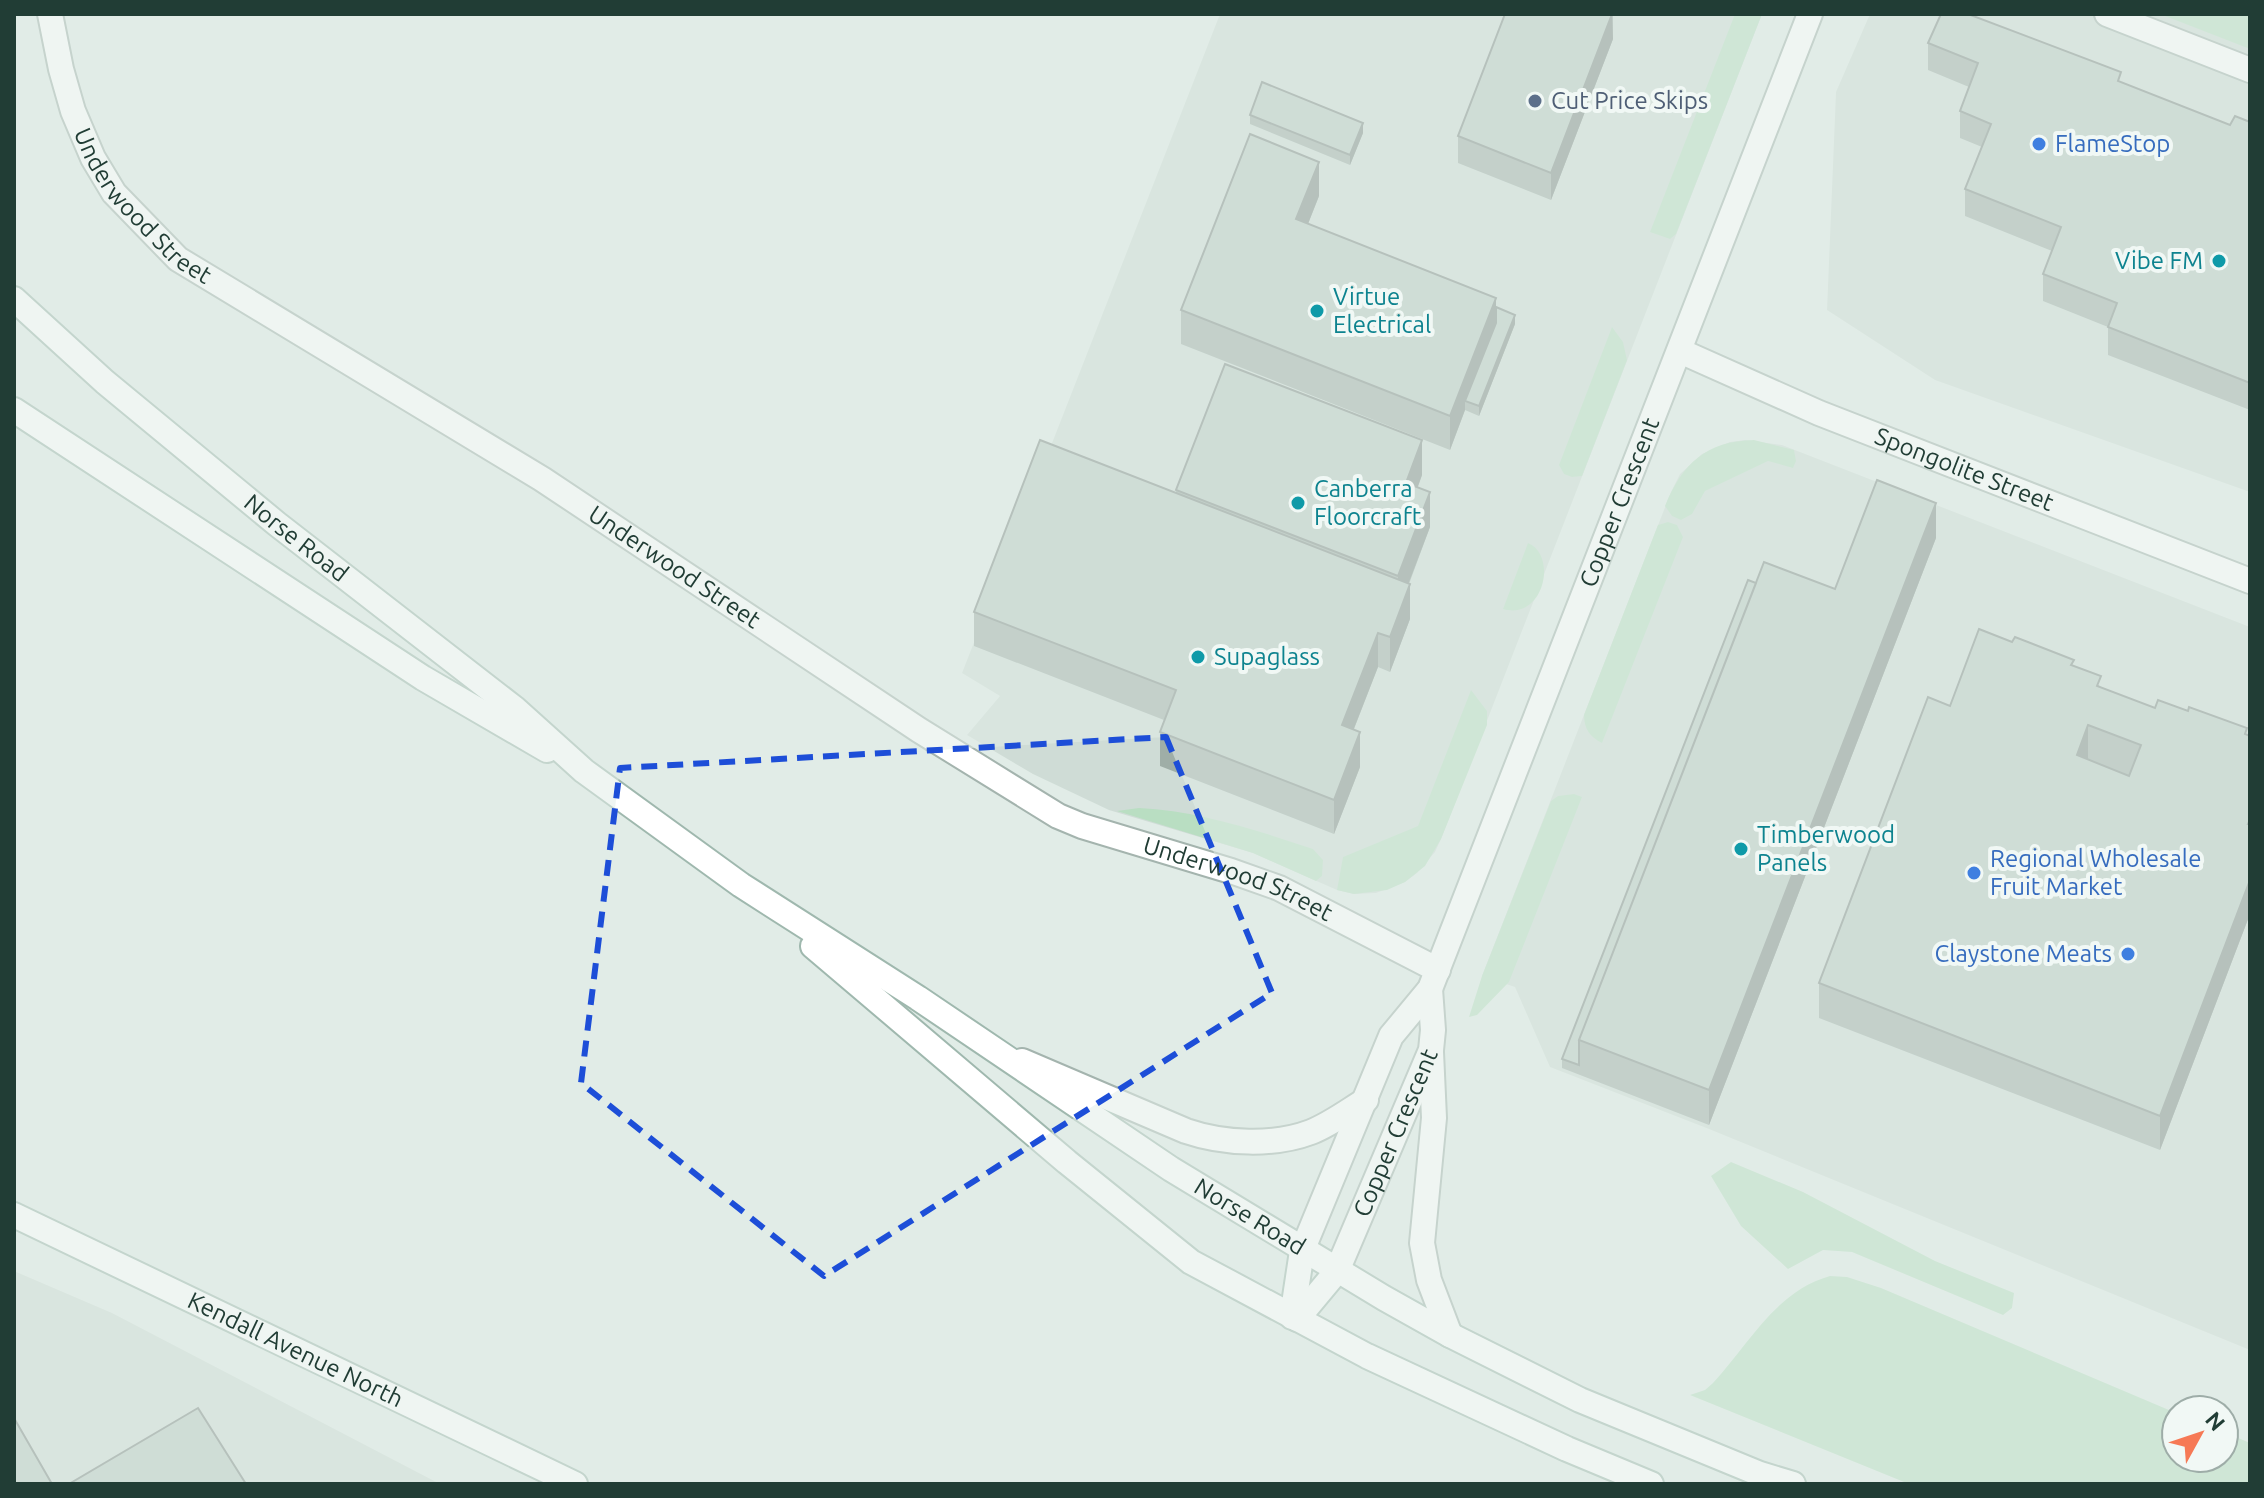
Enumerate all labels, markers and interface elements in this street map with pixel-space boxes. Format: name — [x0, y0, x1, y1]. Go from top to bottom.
place label: Cut Price Skips — [1551, 87, 1708, 114]
marker: Cut Price Skips — [1526, 92, 1544, 110]
street label: Underwood Street — [69, 124, 217, 289]
place label: FlameStop — [2055, 130, 2170, 157]
marker: FlameStop — [2030, 135, 2048, 153]
place label: Vibe FM — [2115, 247, 2203, 274]
marker: Vibe FM — [2210, 252, 2228, 270]
place label: Virtue Electrical — [1333, 283, 1431, 338]
marker: Virtue Electrical — [1308, 302, 1326, 320]
street label: Copper Crescent — [1574, 413, 1665, 591]
street label: Spongolite Street — [1871, 422, 2058, 516]
place label: Canberra Floorcraft — [1314, 475, 1422, 530]
street label: Norse Road — [239, 489, 354, 587]
marker: Canberra Floorcraft — [1289, 494, 1307, 512]
street label: Underwood Street — [584, 500, 766, 634]
place label: Supaglass — [1214, 643, 1320, 670]
marker: Supaglass — [1189, 648, 1207, 666]
place label: Timberwood Panels — [1757, 821, 1895, 876]
street label: Underwood Street — [1140, 831, 1338, 927]
marker: Timberwood Panels — [1732, 840, 1750, 858]
place label: Regional Wholesale Fruit Market — [1990, 845, 2201, 900]
marker: Regional Wholesale Fruit Market — [1965, 864, 1983, 882]
place label: Claystone Meats — [1934, 940, 2112, 967]
marker: Claystone Meats — [2119, 945, 2137, 963]
street label: Copper Crescent — [1348, 1044, 1443, 1221]
street label: Norse Road — [1190, 1172, 1310, 1260]
street label: Kendall Avenue North — [183, 1286, 408, 1413]
north arrow — [2160, 1394, 2240, 1474]
text: N — [2201, 1406, 2231, 1435]

